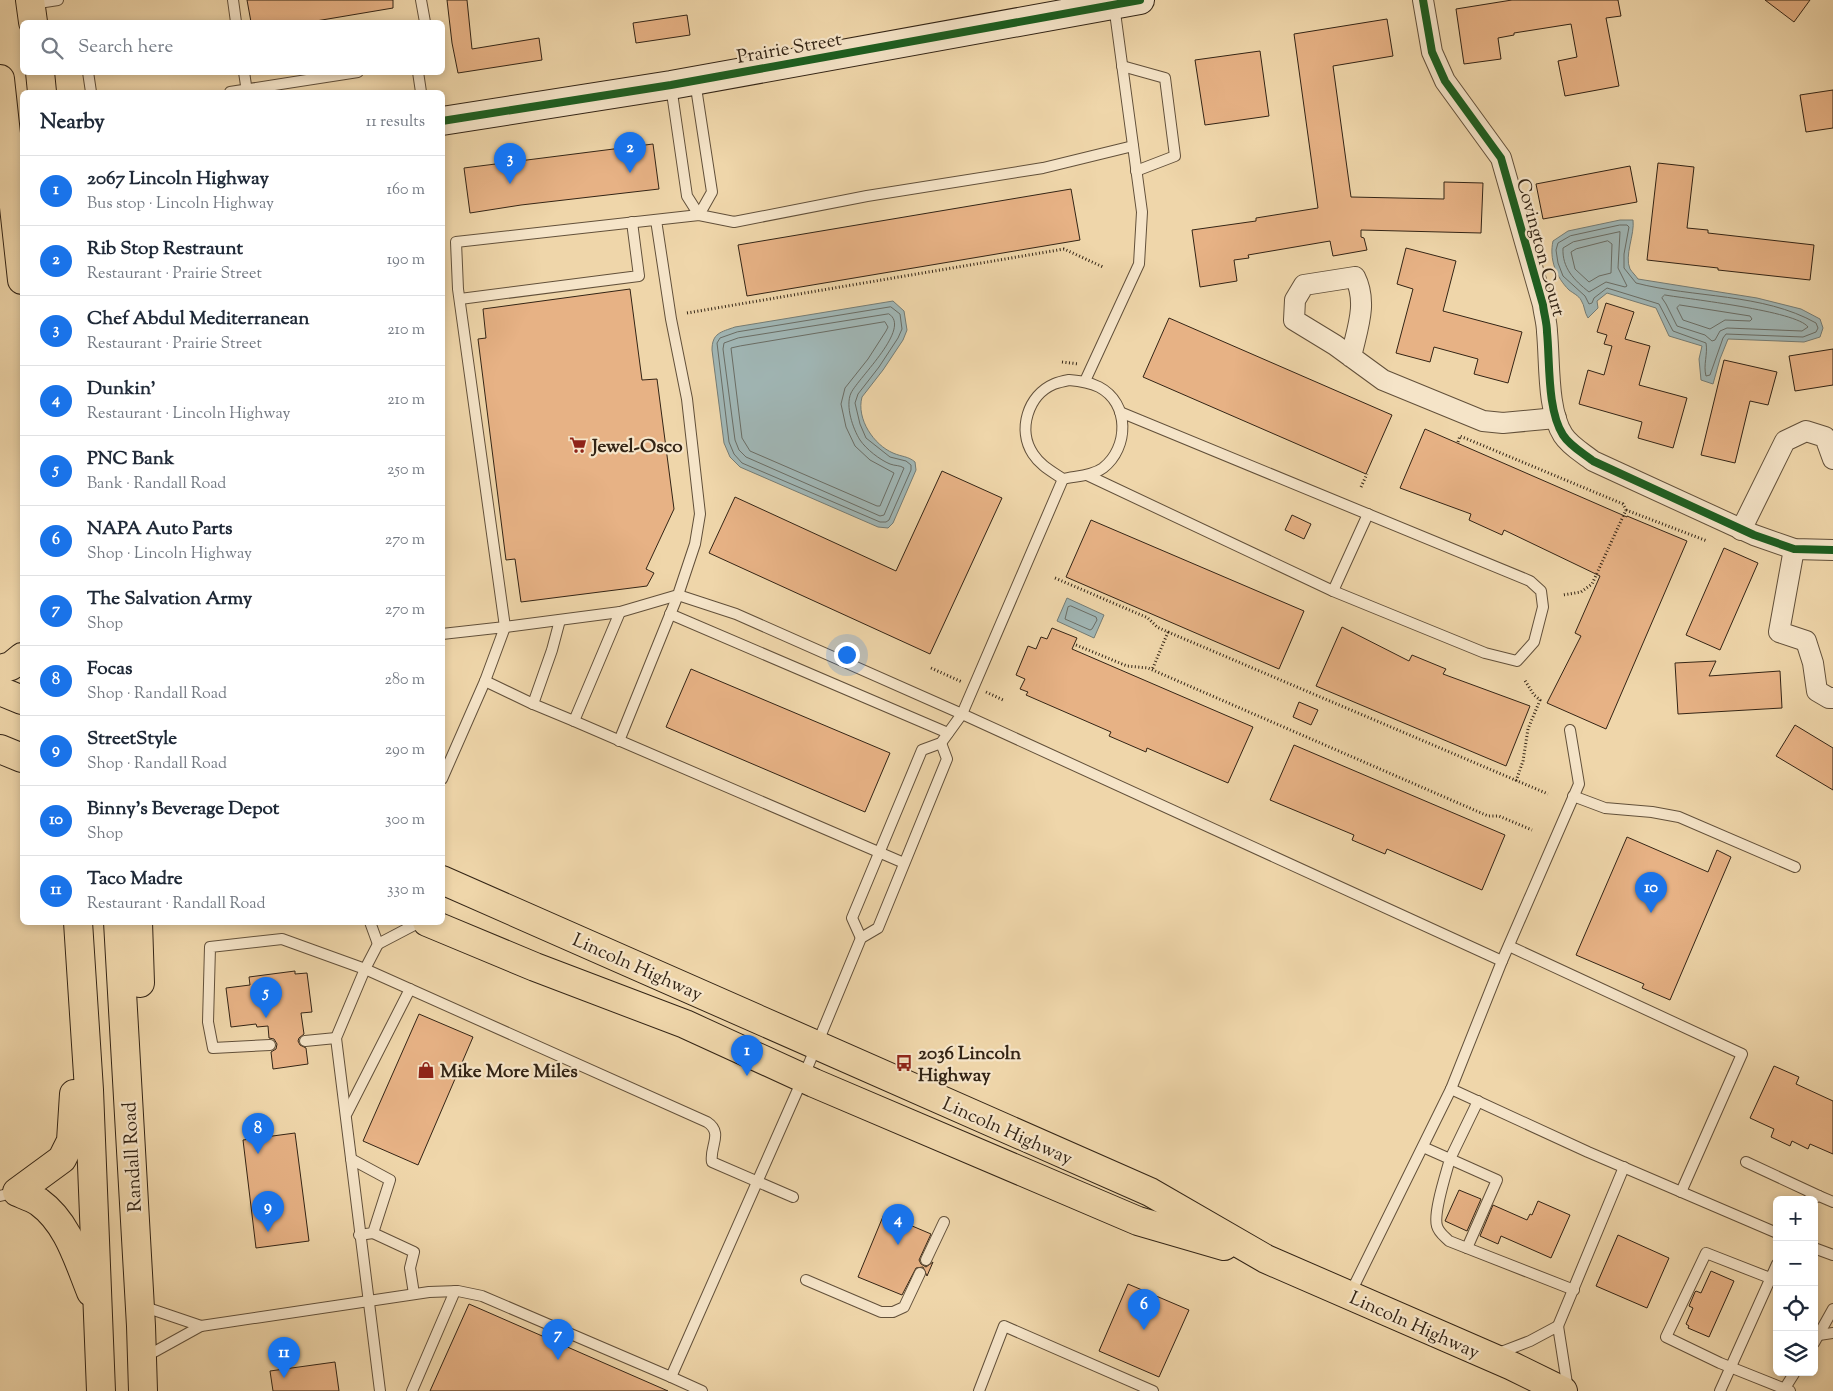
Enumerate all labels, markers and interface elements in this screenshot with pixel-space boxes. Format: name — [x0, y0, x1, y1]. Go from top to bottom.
search box — [20, 20, 445, 75]
street label: Prairie Street — [735, 27, 844, 72]
icon: search — [38, 34, 66, 62]
text: Search here — [78, 34, 173, 61]
text: Nearby — [40, 108, 105, 138]
text: 11 results — [366, 111, 425, 134]
pin: 2 — [614, 132, 646, 173]
pin: 3 — [494, 143, 526, 184]
text: 2067 Lincoln Highway — [87, 166, 269, 193]
street label: Covington Court — [1508, 175, 1571, 320]
text: 1 — [53, 179, 59, 202]
text: 160 m — [387, 179, 425, 202]
text: Bus stop · Lincoln Highway — [87, 193, 274, 216]
text: Rib Stop Restraunt — [87, 236, 243, 263]
text: 2 — [52, 249, 60, 272]
text: 190 m — [387, 249, 425, 272]
text: Restaurant · Prairie Street — [87, 263, 262, 286]
text: Chef Abdul Mediterranean — [87, 306, 310, 333]
text: 3 — [53, 319, 59, 342]
text: 210 m — [387, 319, 425, 342]
text: Restaurant · Prairie Street — [87, 333, 262, 356]
text: Dunkin' — [87, 376, 156, 403]
text: 4 — [52, 389, 60, 412]
text: 210 m — [387, 389, 425, 412]
text: Restaurant · Lincoln Highway — [87, 403, 291, 426]
place label: Jewel-Osco — [590, 434, 683, 461]
supermarket icon: Jewel-Osco — [568, 435, 588, 455]
text: PNC Bank — [87, 446, 174, 473]
text: 5 — [53, 459, 59, 482]
text: 250 m — [387, 459, 425, 482]
text: Bank · Randall Road — [87, 473, 226, 496]
text: NAPA Auto Parts — [87, 516, 232, 543]
text: 6 — [52, 529, 60, 552]
text: 270 m — [385, 529, 425, 552]
text: Shop · Lincoln Highway — [87, 543, 252, 566]
text: The Salvation Army — [87, 586, 252, 613]
text: 7 — [52, 599, 60, 622]
text: 270 m — [385, 599, 425, 622]
text: Shop — [87, 613, 123, 636]
your location — [834, 642, 860, 668]
text: Focas — [87, 656, 132, 683]
text: 8 — [52, 669, 60, 692]
text: 280 m — [384, 669, 425, 692]
text: Shop · Randall Road — [87, 683, 227, 706]
text: StreetStyle — [87, 726, 177, 753]
text: 9 — [52, 739, 60, 762]
text: 290 m — [385, 739, 425, 762]
text: Shop · Randall Road — [87, 753, 227, 776]
text: Binny's Beverage Depot — [87, 796, 279, 823]
text: 10 — [49, 809, 63, 832]
text: 300 m — [385, 809, 425, 832]
text: Shop — [87, 823, 123, 846]
text: Taco Madre — [87, 866, 183, 893]
pin: 10 — [1635, 872, 1667, 913]
text: 11 — [51, 879, 61, 902]
text: 330 m — [387, 879, 425, 902]
text: Restaurant · Randall Road — [87, 893, 265, 916]
street label: Lincoln Highway — [568, 927, 707, 1009]
pin: 5 — [250, 977, 282, 1018]
pin: 1 — [731, 1035, 763, 1076]
place label: 2036 Lincoln Highway — [918, 1041, 1022, 1090]
bus stop icon: 2036 Lincoln Highway — [894, 1053, 914, 1073]
place label: Mike More Miles — [440, 1059, 578, 1086]
shop icon: Mike More Miles — [416, 1060, 436, 1080]
street label: Lincoln Highway — [938, 1091, 1077, 1173]
street label: Randall Road — [117, 1101, 150, 1213]
pin: 8 — [242, 1113, 274, 1154]
pin: 9 — [252, 1191, 284, 1232]
map controls — [1773, 1196, 1818, 1376]
button: + — [1773, 1196, 1818, 1241]
pin: 4 — [882, 1204, 914, 1245]
button: − — [1773, 1241, 1818, 1286]
street label: Lincoln Highway — [1345, 1285, 1484, 1367]
button: locate — [1773, 1286, 1818, 1331]
pin: 6 — [1128, 1289, 1160, 1330]
pin: 7 — [542, 1319, 574, 1360]
button: layers — [1773, 1331, 1818, 1376]
pin: 11 — [268, 1337, 300, 1378]

